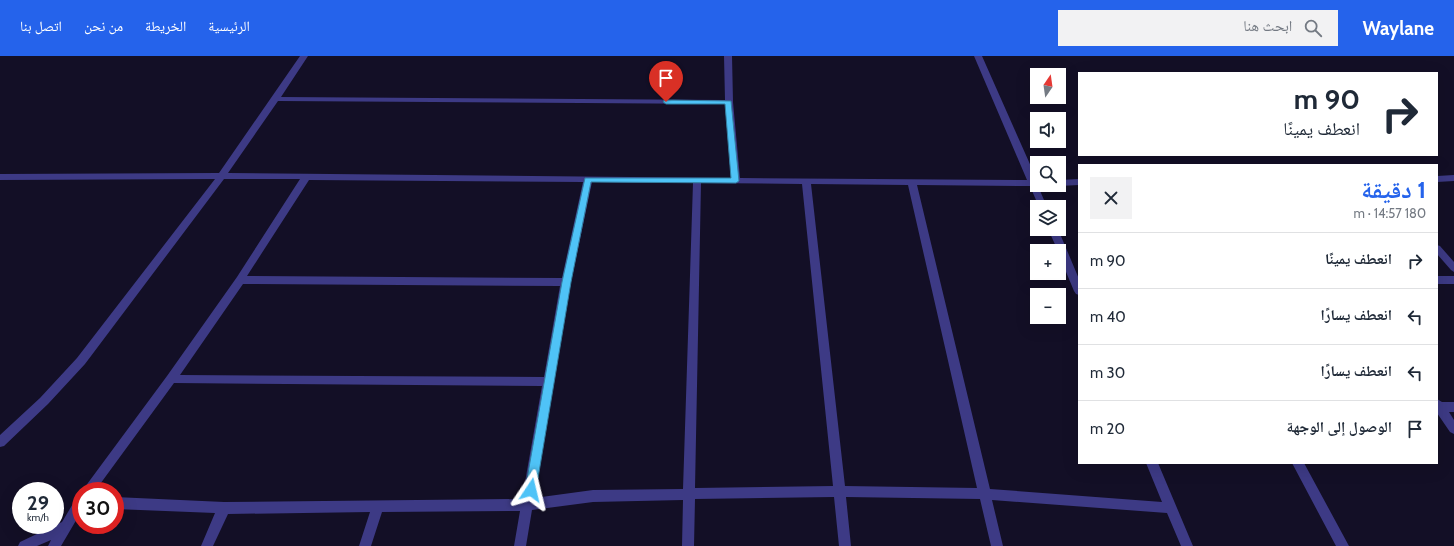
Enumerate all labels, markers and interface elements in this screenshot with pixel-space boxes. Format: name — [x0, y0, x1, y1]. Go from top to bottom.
search box — [1058, 10, 1338, 46]
text: اتصل بنا — [20, 17, 62, 35]
text: من نحن — [84, 17, 123, 35]
text: الخريطة — [145, 17, 186, 35]
text: الرئيسية — [208, 17, 250, 35]
text: ابحث هنا — [1243, 17, 1292, 35]
icon: search — [1302, 17, 1324, 39]
text: Waylane — [1362, 17, 1434, 40]
pin — [649, 61, 683, 102]
icon: arrive — [655, 67, 677, 89]
north arrow — [1030, 68, 1066, 104]
map controls — [1030, 68, 1066, 324]
text: 90 m — [1294, 82, 1360, 116]
icon: right — [1374, 88, 1426, 140]
button: sound — [1030, 112, 1066, 148]
text: انعطف يمينًا — [1283, 118, 1360, 140]
button: search — [1030, 156, 1066, 192]
text: 1 دقيقة — [1361, 175, 1426, 204]
button: close — [1090, 177, 1132, 219]
button: layers — [1030, 200, 1066, 236]
text: 180 m · 14:57 — [1353, 205, 1426, 221]
button: + — [1030, 244, 1066, 280]
text: انعطف يمينًا — [1325, 250, 1392, 268]
icon: right — [1404, 250, 1426, 272]
text: 90 m — [1090, 252, 1126, 270]
button: − — [1030, 288, 1066, 324]
text: انعطف يسارًا — [1321, 306, 1392, 324]
icon: left — [1404, 306, 1426, 328]
text: 40 m — [1090, 308, 1126, 326]
text: انعطف يسارًا — [1321, 362, 1392, 380]
icon: left — [1404, 362, 1426, 384]
text: 30 m — [1090, 364, 1125, 382]
text: الوصول إلى الوجهة — [1287, 418, 1392, 436]
icon: arrive — [1404, 418, 1426, 440]
text: 20 m — [1090, 420, 1125, 438]
position arrow — [510, 469, 552, 511]
speed limit sign: 30 — [72, 482, 124, 534]
text: 29 — [27, 491, 49, 515]
text: km/h — [27, 511, 49, 524]

